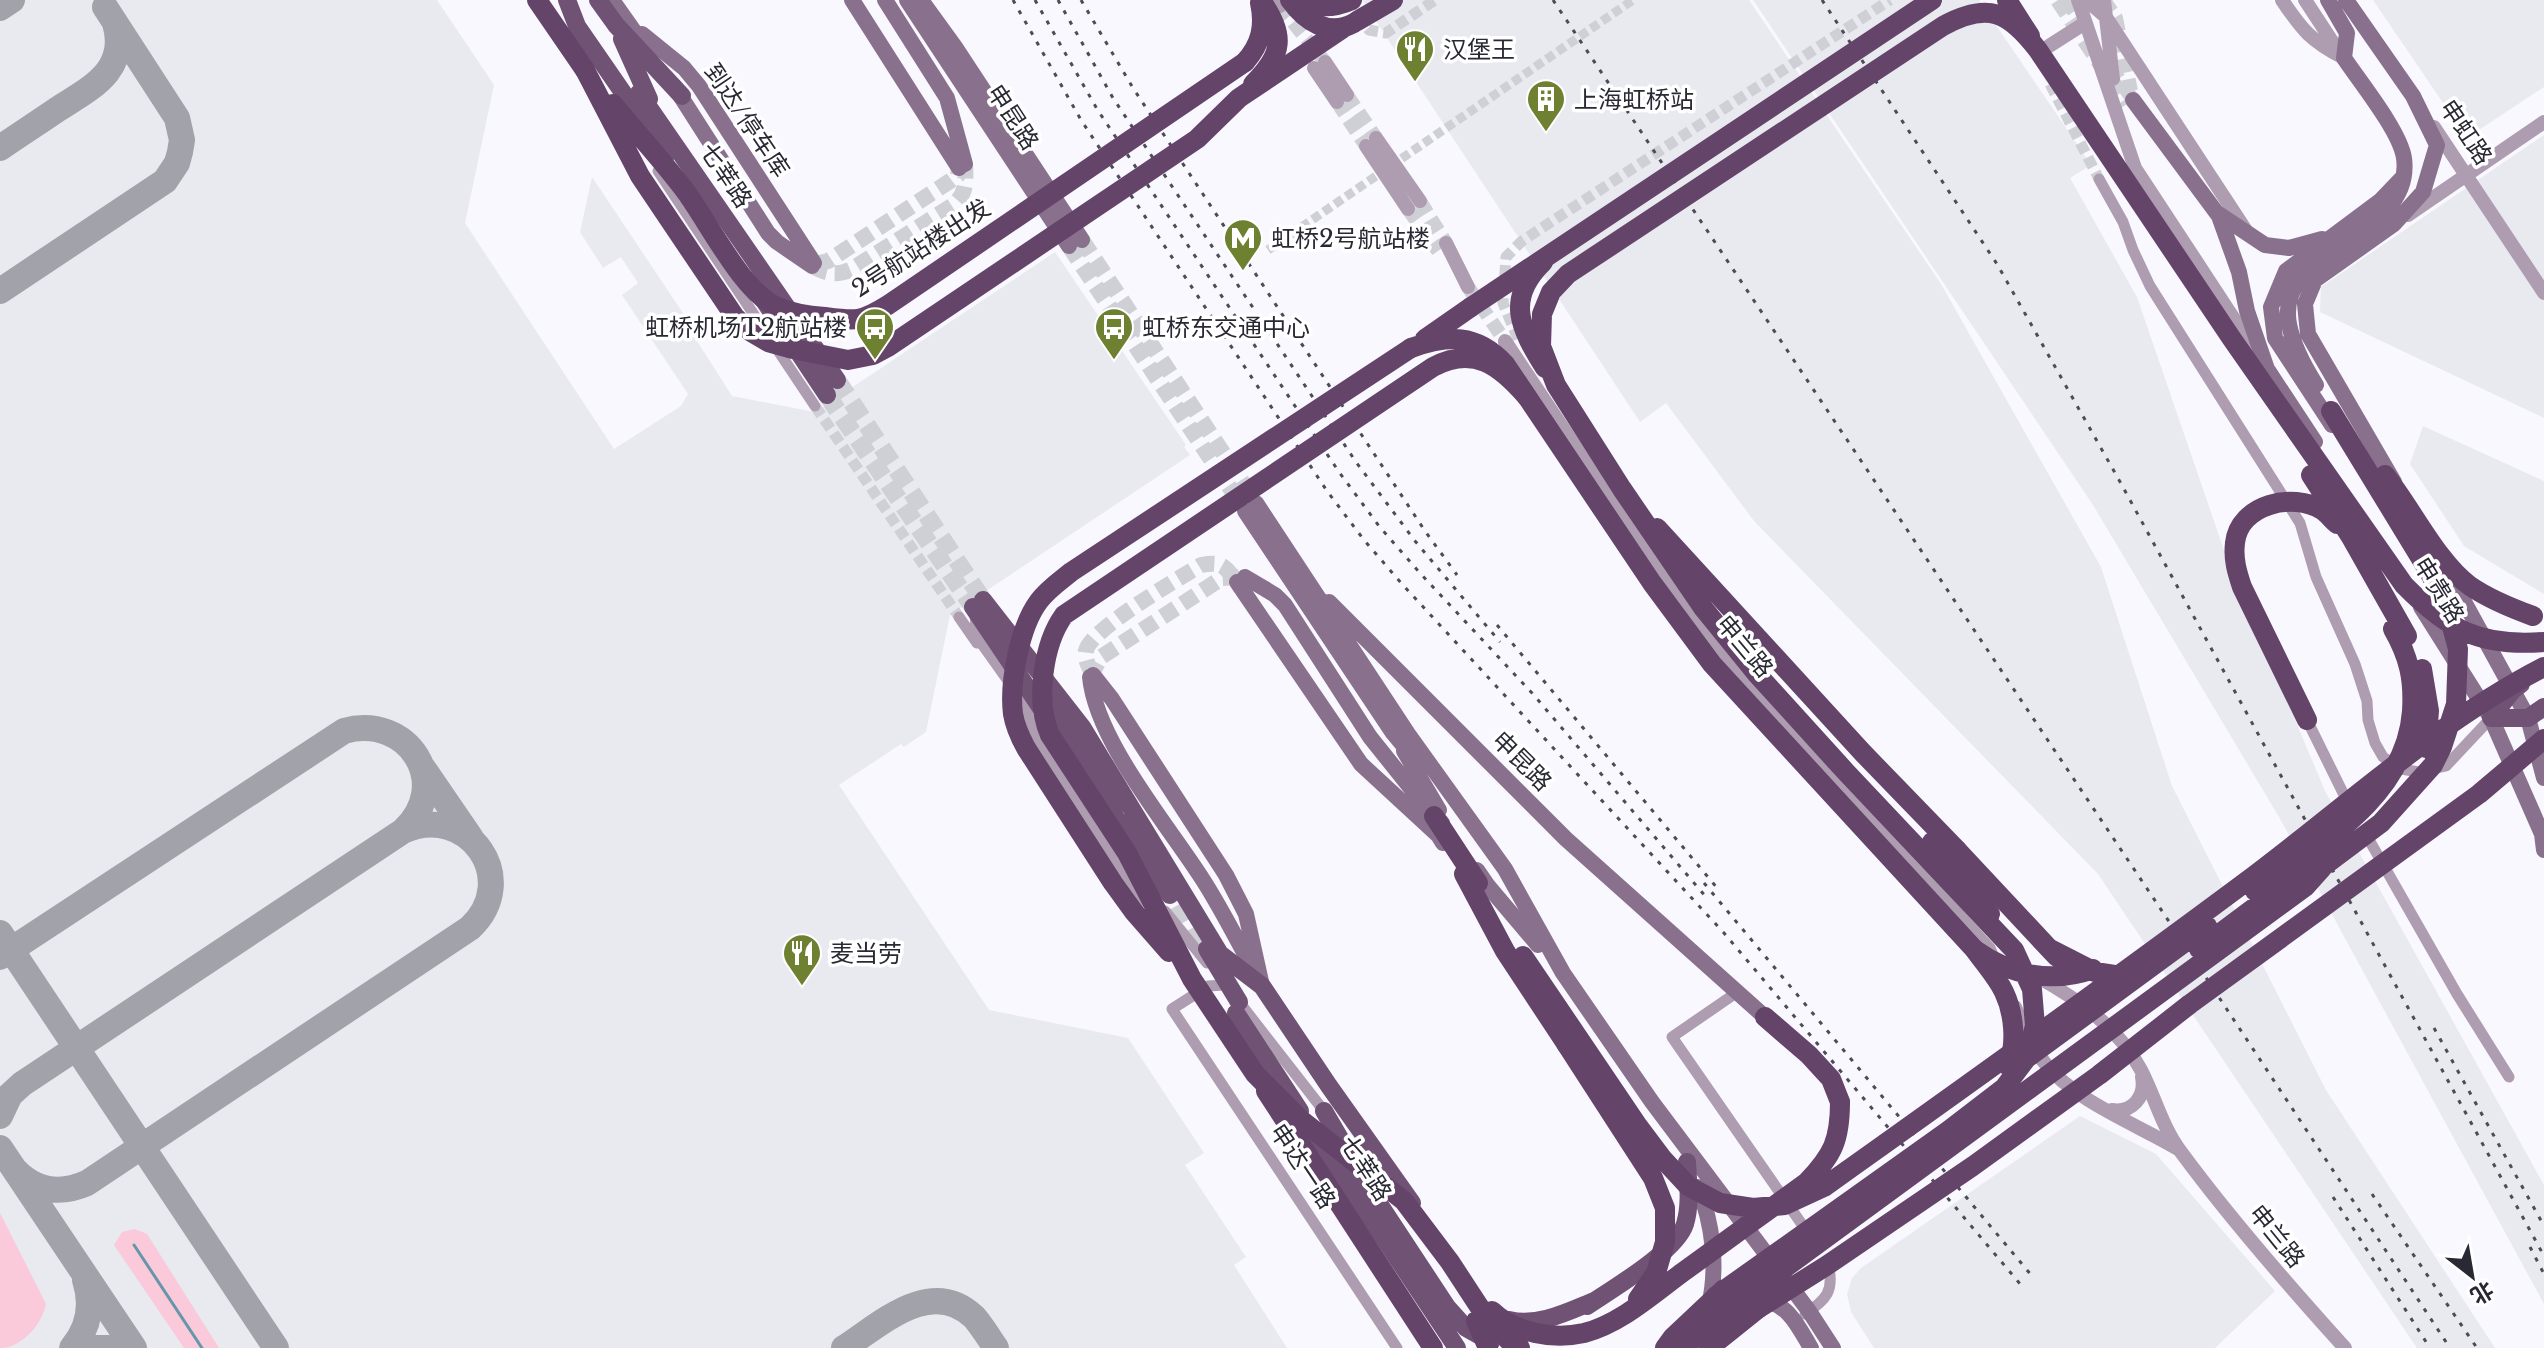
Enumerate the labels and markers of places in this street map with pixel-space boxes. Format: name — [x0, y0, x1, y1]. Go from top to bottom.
restaurant icon: 汉堡王 — [1394, 28, 1436, 83]
place label: 汉堡王 — [1443, 35, 1515, 64]
building icon: 上海虹桥站 — [1525, 78, 1567, 133]
place label: 上海虹桥站 — [1574, 85, 1694, 114]
metro station icon: 虹桥2号航站楼 — [1222, 217, 1264, 272]
place label: 虹桥2号航站楼 — [1271, 224, 1430, 253]
bus stop icon: 虹桥机场T2航站楼 — [854, 306, 896, 361]
bus stop icon: 虹桥东交通中心 — [1093, 306, 1135, 361]
place label: 虹桥机场T2航站楼 — [645, 313, 847, 342]
place label: 虹桥东交通中心 — [1142, 313, 1310, 342]
restaurant icon: 麦当劳 — [781, 932, 823, 987]
place label: 麦当劳 — [830, 939, 902, 968]

